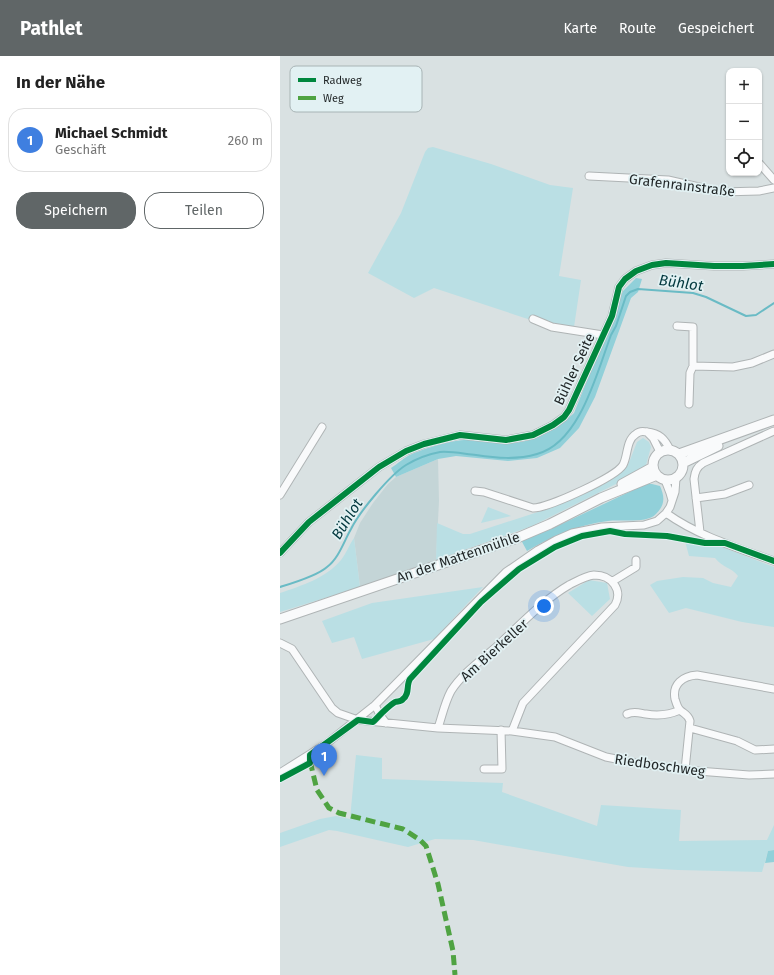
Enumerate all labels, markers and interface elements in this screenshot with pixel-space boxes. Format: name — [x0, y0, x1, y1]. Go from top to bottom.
text: Pathlet — [20, 17, 83, 40]
text: Karte — [563, 20, 597, 37]
text: Route — [619, 20, 656, 37]
text: Gespeichert — [678, 20, 754, 37]
legend — [290, 66, 422, 112]
map controls — [726, 68, 762, 176]
button: + — [726, 68, 762, 104]
text: In der Nähe — [16, 72, 105, 93]
text: Radweg — [323, 74, 362, 87]
text: Weg — [323, 92, 344, 105]
button: − — [726, 104, 762, 140]
text: Michael Schmidt — [55, 124, 168, 142]
text: 1 — [27, 133, 33, 148]
text: 260 m — [228, 133, 263, 148]
button: locate — [726, 140, 762, 176]
text: Geschäft — [55, 142, 106, 157]
street label: Grafenrainstraße — [628, 171, 736, 200]
button: Speichern — [16, 192, 136, 229]
button: Teilen — [144, 192, 264, 229]
water label: Bühlot — [658, 271, 705, 295]
street label: Bühler Seite — [550, 331, 598, 408]
water label: Bühlot — [328, 495, 367, 543]
street label: An der Mattenmühle — [394, 528, 522, 587]
your location — [534, 596, 554, 616]
street label: Am Bierkeller — [457, 615, 532, 685]
pin: 1 — [311, 743, 337, 776]
street label: Riedboschweg — [614, 751, 707, 780]

